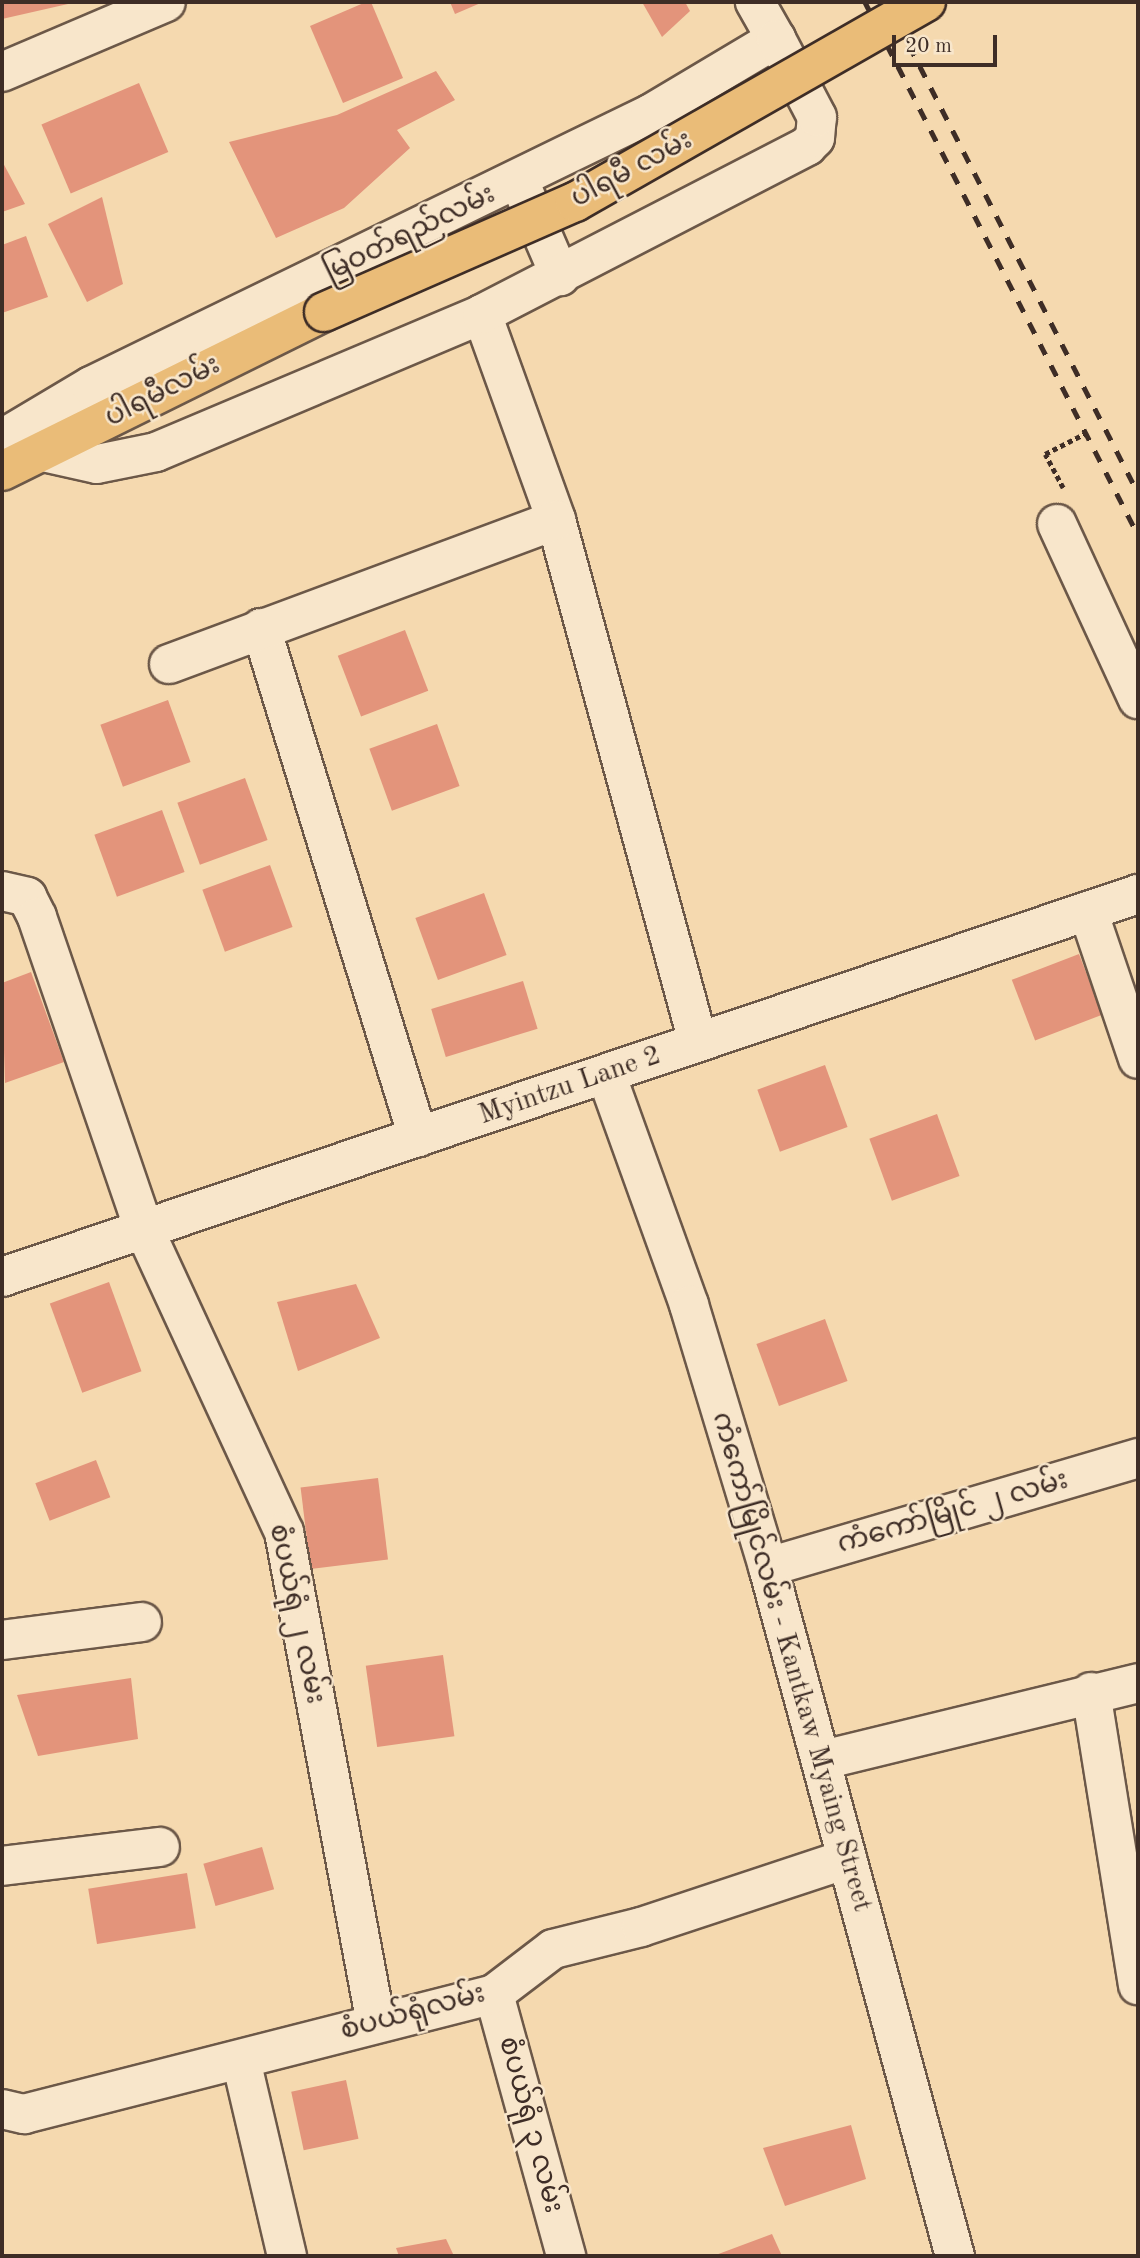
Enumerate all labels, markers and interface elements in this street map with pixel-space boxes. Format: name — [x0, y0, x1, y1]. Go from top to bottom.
scale bar — [895, 21, 1000, 65]
text: 20 m — [905, 36, 952, 57]
street label: ပါရမီ လမ်း — [566, 124, 698, 216]
street label: မြဝတ်ရည်လမ်း — [319, 178, 501, 290]
street label: ပါရမီလမ်း — [100, 349, 226, 435]
street label: Myintzu Lane 2 — [474, 1039, 666, 1133]
street label: ကံကော်မြိုင်လမ်း - Kantkaw Myaing Street — [703, 1408, 879, 1916]
street label: ကံကော်မြိုင် ၂ လမ်း — [834, 1464, 1072, 1562]
street label: စံပယ်ရုံ ၂ လမ်း — [261, 1521, 331, 1707]
street label: စံပယ်ရုံလမ်း — [337, 1978, 489, 2048]
street label: စံပယ်ရုံ ၃ လမ်း — [490, 2033, 570, 2217]

